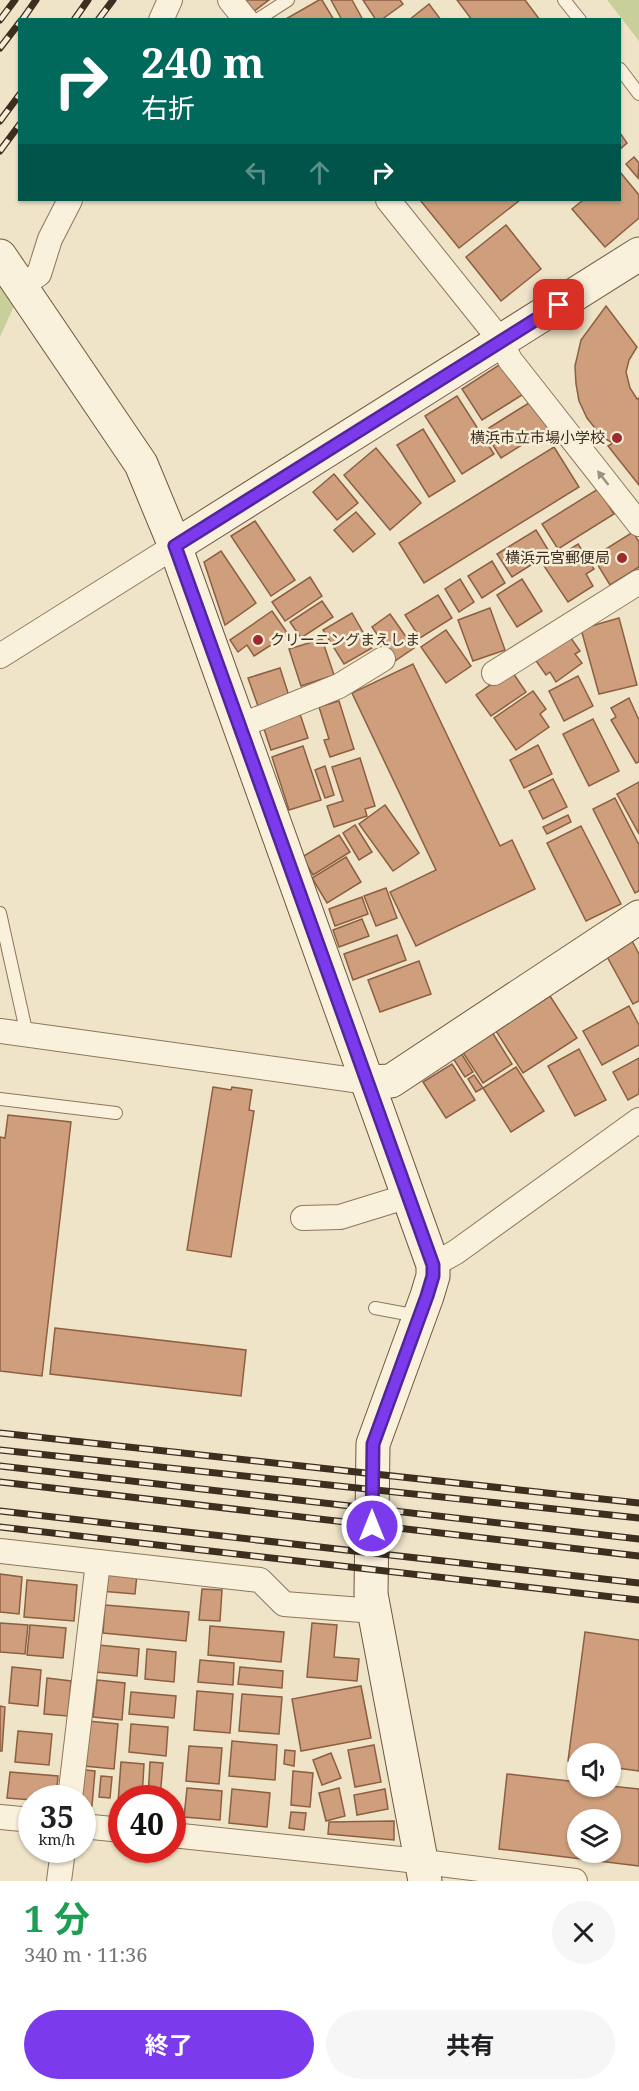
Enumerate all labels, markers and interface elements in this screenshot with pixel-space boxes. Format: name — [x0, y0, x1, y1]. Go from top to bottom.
text: 240 m — [141, 33, 265, 90]
icon: right — [42, 42, 120, 120]
text: 右折 — [141, 89, 195, 126]
icon: left — [240, 156, 273, 189]
icon: ahead — [303, 156, 336, 189]
icon: right — [366, 156, 399, 189]
pin — [533, 279, 584, 330]
icon: arrive — [542, 288, 575, 321]
place label: 横浜市立市場小学校 — [470, 427, 605, 447]
marker: 横浜市立市場小学校 — [610, 431, 624, 445]
one-way arrow — [596, 470, 609, 486]
place label: 横浜元宮郵便局 — [505, 547, 610, 567]
marker: 横浜元宮郵便局 — [615, 551, 629, 565]
place label: クリーニングまえしま — [270, 629, 420, 649]
marker: クリーニングまえしま — [251, 633, 265, 647]
position arrow — [340, 1494, 404, 1558]
map controls — [567, 1743, 621, 1863]
button: sound — [567, 1743, 621, 1797]
speed limit sign: 40 — [108, 1785, 186, 1863]
text: 35 — [40, 1796, 74, 1837]
button: layers — [567, 1809, 621, 1863]
text: km/h — [39, 1829, 75, 1849]
text: 1 分 — [24, 1894, 90, 1943]
button: close — [552, 1901, 615, 1964]
text: 340 m · 11:36 — [24, 1941, 147, 1968]
button: 終了 — [24, 2010, 314, 2079]
button: 共有 — [326, 2010, 615, 2079]

